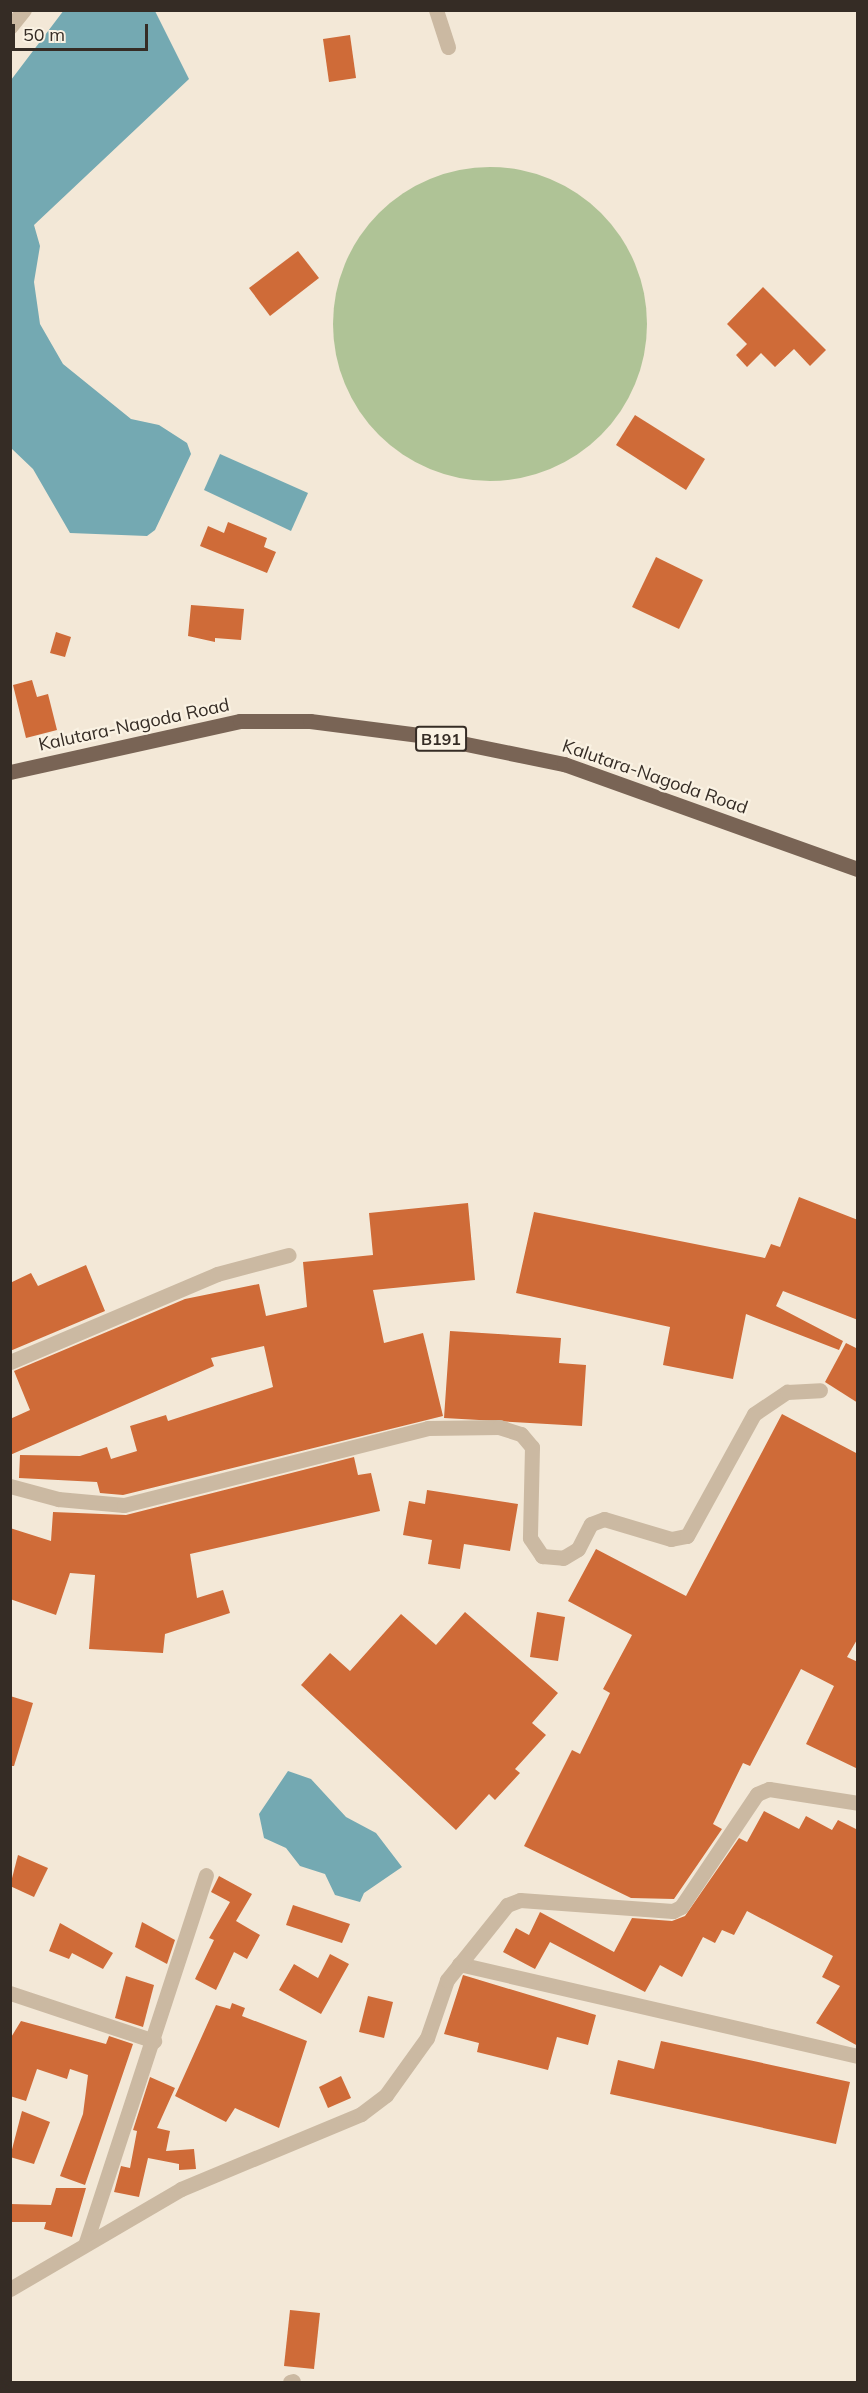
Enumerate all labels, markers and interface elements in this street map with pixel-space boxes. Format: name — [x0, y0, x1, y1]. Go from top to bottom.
scale bar — [15, 12, 152, 50]
text: 50 m — [23, 23, 65, 46]
street label: Kalutara-Nagoda Road — [37, 694, 231, 756]
road number: B191 — [414, 726, 468, 752]
street label: Kalutara-Nagoda Road — [559, 735, 751, 819]

